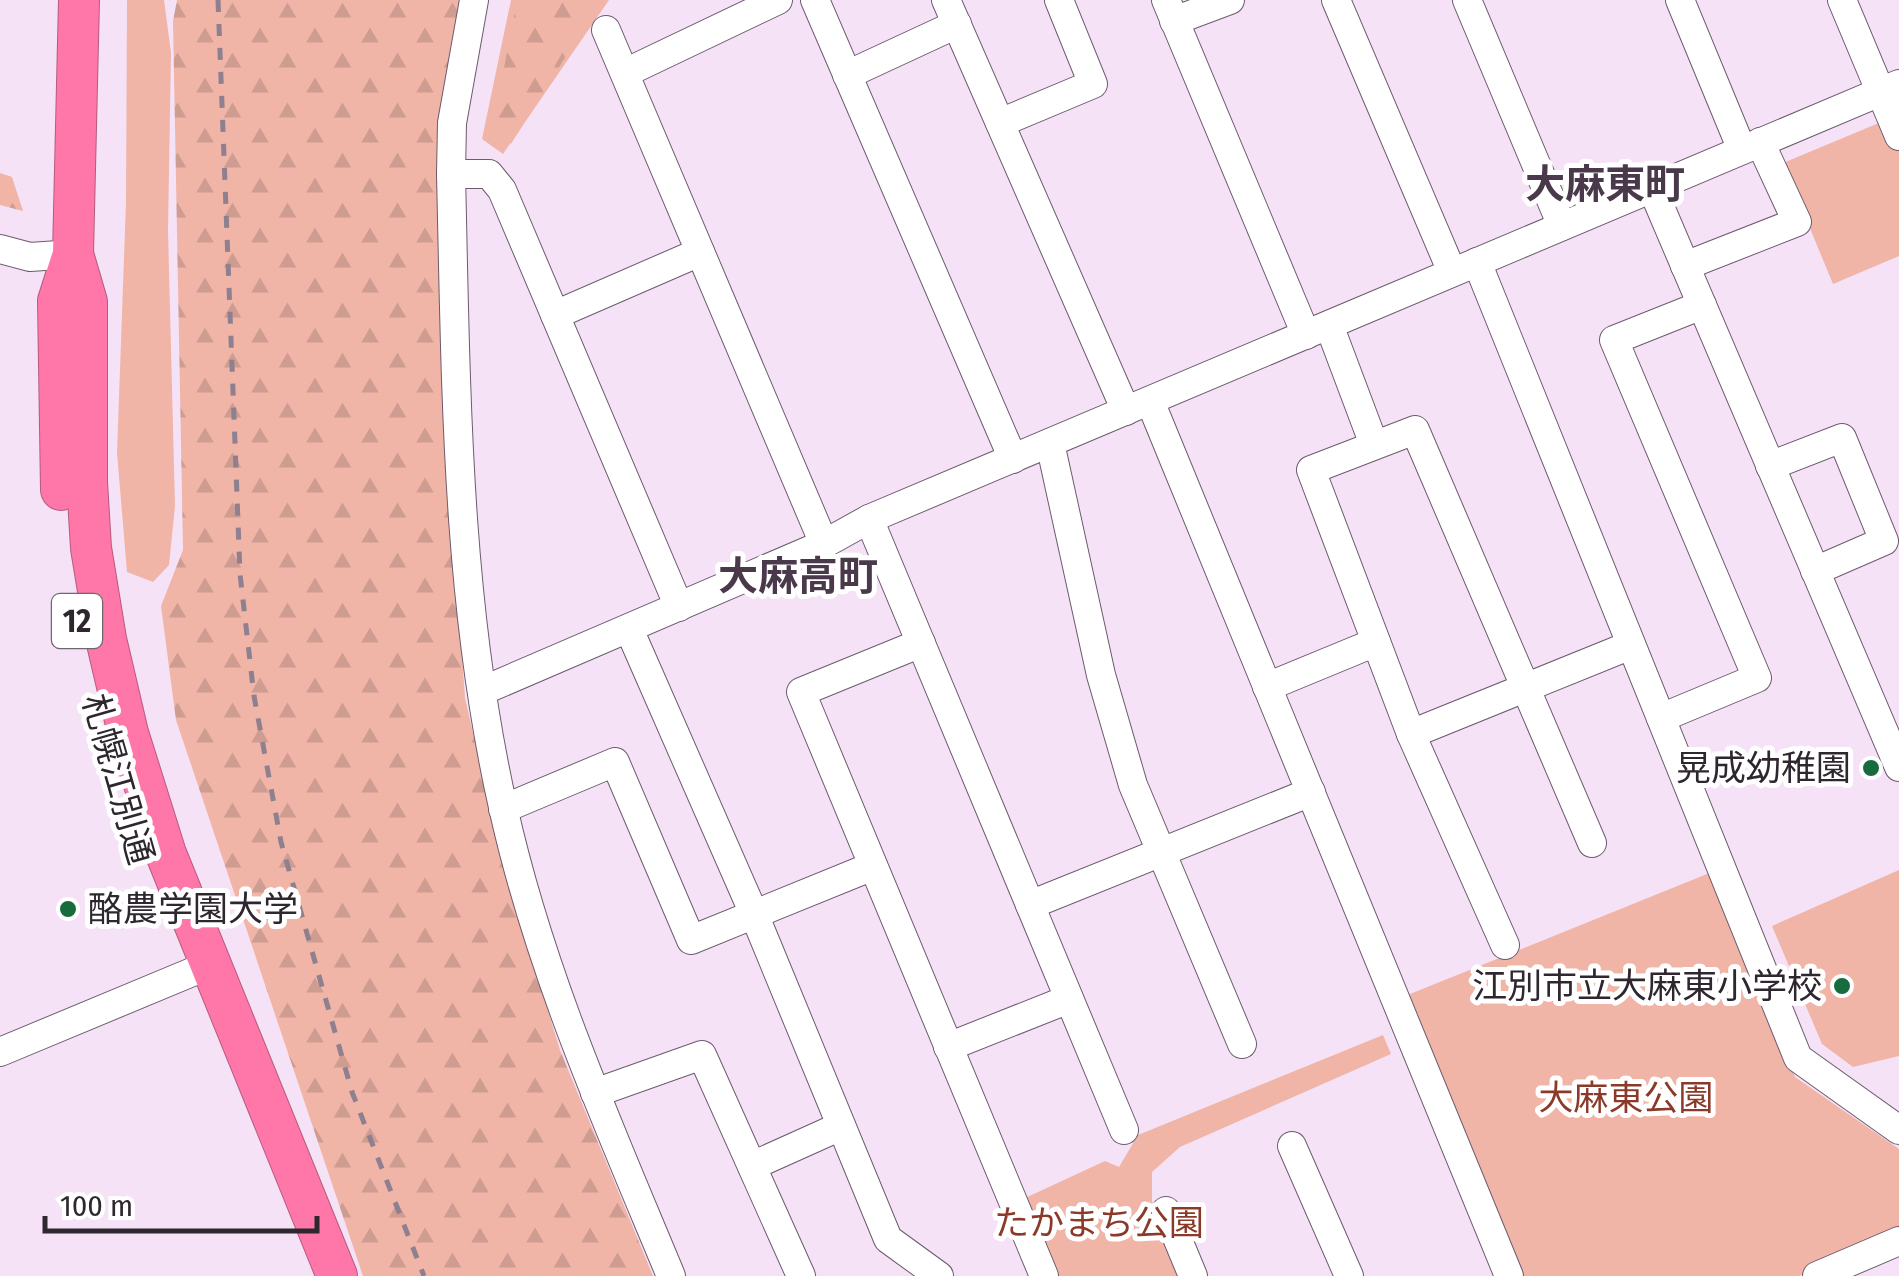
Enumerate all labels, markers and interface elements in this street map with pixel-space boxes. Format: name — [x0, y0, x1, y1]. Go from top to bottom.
district label: 大麻東町 — [1525, 161, 1685, 209]
district label: 大麻高町 — [718, 553, 878, 601]
road number: 12 — [52, 594, 102, 648]
street label: 札幌江別通 — [74, 689, 162, 869]
place label: 晃成幼稚園 — [1676, 747, 1851, 789]
marker: 晃成幼稚園 — [1860, 757, 1882, 779]
place label: 酪農学園大学 — [88, 888, 298, 930]
marker: 酪農学園大学 — [57, 898, 79, 920]
place label: 江別市立大麻東小学校 — [1472, 965, 1822, 1007]
marker: 江別市立大麻東小学校 — [1831, 975, 1853, 997]
park label: 大麻東公園 — [1538, 1077, 1714, 1119]
scale bar — [45, 1171, 318, 1233]
text: 100 m — [60, 1188, 133, 1224]
park label: たかまち公園 — [994, 1202, 1204, 1244]

